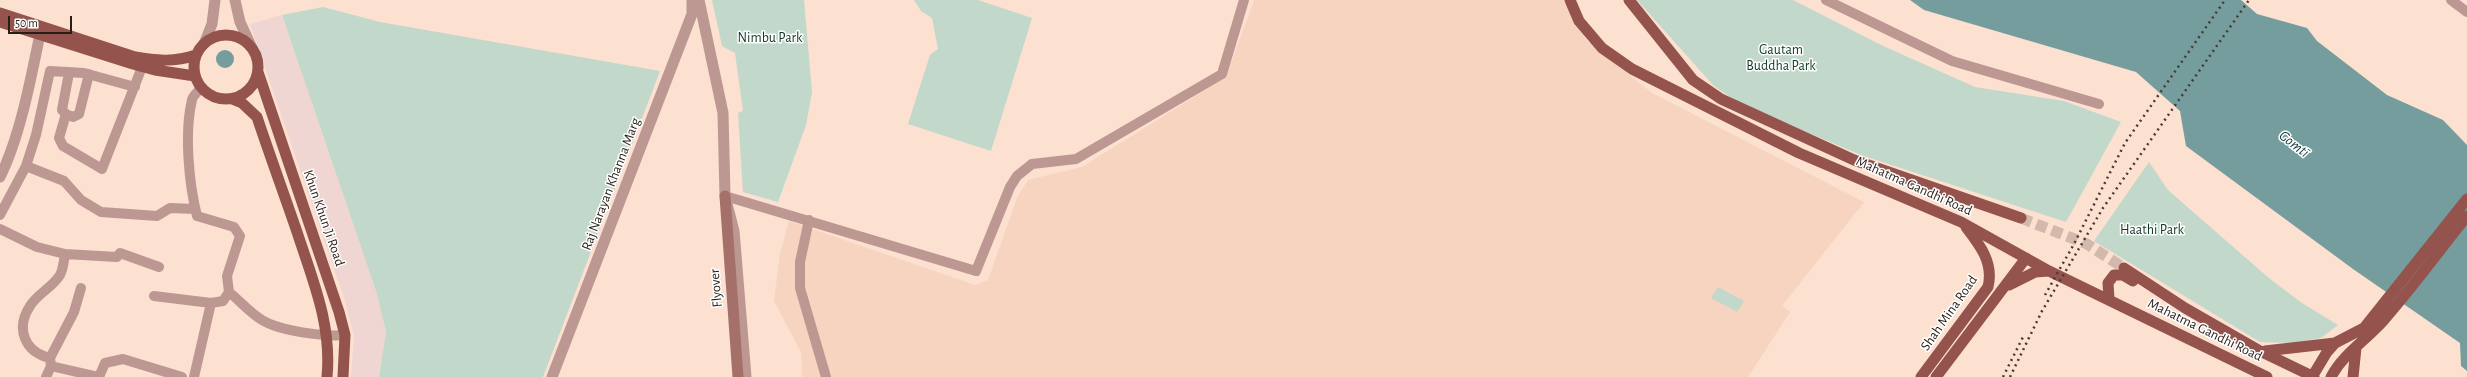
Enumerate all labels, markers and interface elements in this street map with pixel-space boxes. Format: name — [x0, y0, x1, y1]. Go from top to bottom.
scale bar — [10, 8, 74, 34]
text: 50 m — [15, 17, 38, 29]
park label: Nimbu Park — [738, 30, 802, 46]
park label: Gautam Buddha Park — [1746, 42, 1816, 74]
street label: Raj Narayan Khanna Marg — [578, 115, 644, 253]
water label: Gomtī — [2275, 127, 2313, 161]
street label: Mahatma Gandhi Road — [1853, 153, 1975, 219]
street label: Khun Khun Ji Road — [300, 168, 348, 268]
park label: Haathi Park — [2120, 222, 2184, 238]
street label: Flyover — [706, 268, 726, 308]
street label: Shah Mina Road — [1917, 272, 1981, 354]
street label: Mahatma Gandhi Road — [2145, 295, 2265, 365]

